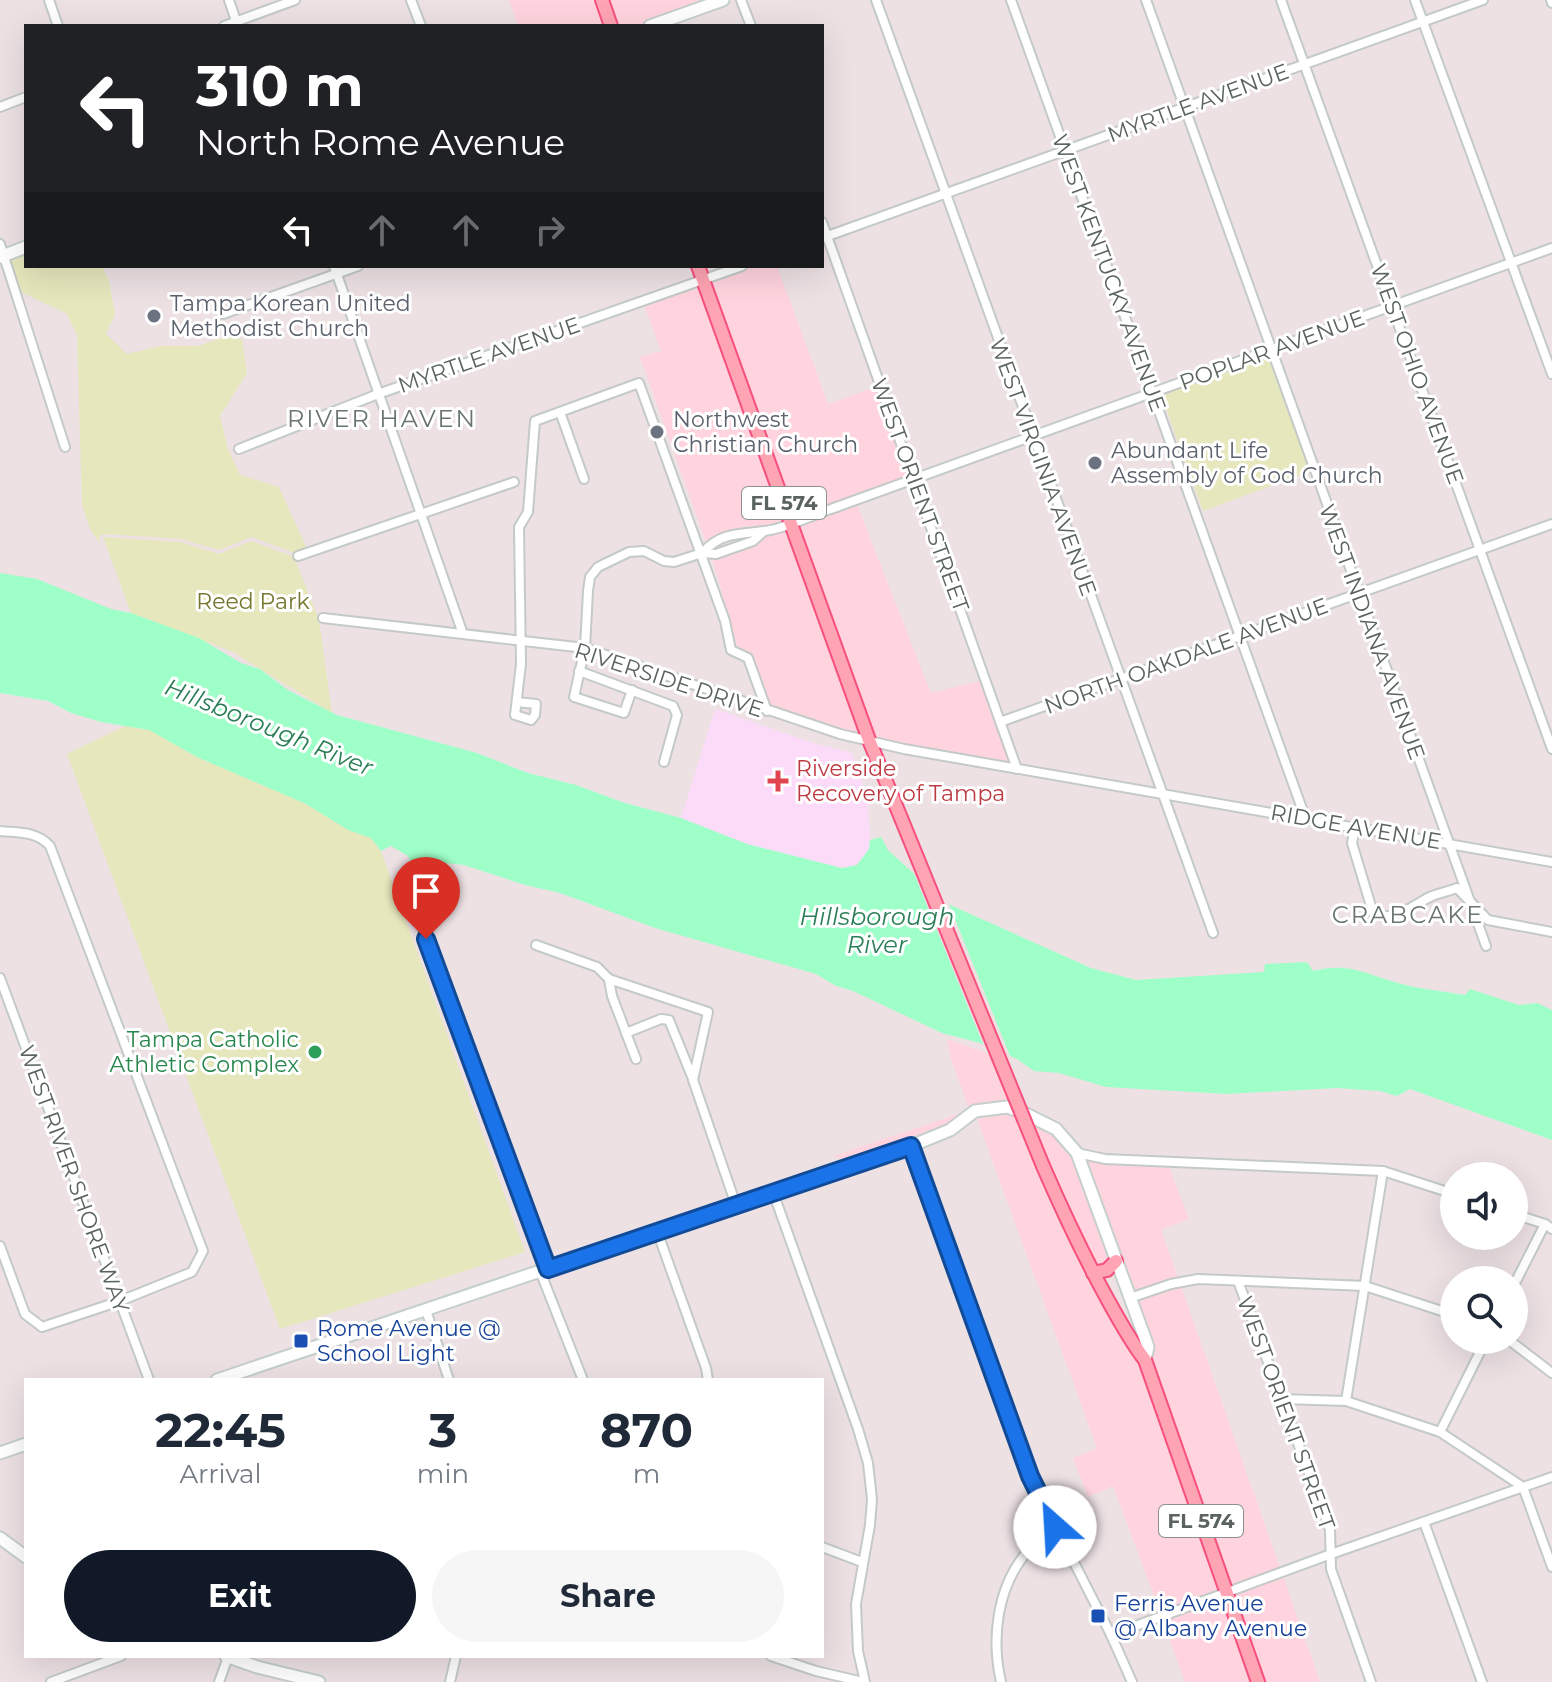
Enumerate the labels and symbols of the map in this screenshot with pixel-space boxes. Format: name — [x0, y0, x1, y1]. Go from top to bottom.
street label: MYRTLE AVENUE — [1104, 58, 1292, 148]
street label: WEST KENTUCKY AVENUE — [1046, 131, 1172, 415]
street label: WEST OHIO AVENUE — [1365, 260, 1469, 488]
place label: Tampa Korean United Methodist Church — [170, 290, 411, 342]
street label: POPLAR AVENUE — [1176, 304, 1368, 396]
marker: Tampa Korean United Methodist Church — [145, 307, 163, 325]
street label: MYRTLE AVENUE — [394, 311, 584, 399]
street label: WEST VIRGINIA AVENUE — [984, 334, 1102, 600]
street label: WEST ORIENT STREET — [865, 375, 975, 616]
district label: RIVER HAVEN — [287, 404, 477, 433]
place label: Northwest Christian Church — [673, 406, 858, 458]
marker: Northwest Christian Church — [648, 423, 666, 441]
place label: Abundant Life Assembly of God Church — [1111, 437, 1383, 489]
marker: Abundant Life Assembly of God Church — [1086, 454, 1104, 472]
road number: FL 574 — [742, 487, 826, 519]
street label: WEST INDIANA AVENUE — [1313, 501, 1431, 763]
park label: Reed Park — [196, 588, 311, 615]
street label: NORTH OAKDALE AVENUE — [1040, 592, 1332, 720]
street label: RIVERSIDE DRIVE — [571, 637, 767, 723]
water label: Hillsborough River — [161, 672, 379, 783]
place label: Riverside Recovery of Tampa — [796, 755, 1005, 807]
marker: Riverside Recovery of Tampa — [767, 770, 789, 792]
street label: RIDGE AVENUE — [1268, 799, 1444, 855]
pin — [392, 857, 460, 939]
district label: CRABCAKE — [1332, 900, 1484, 929]
water label: Hillsborough River — [799, 902, 955, 959]
place label: Tampa Catholic Athletic Complex — [110, 1026, 299, 1078]
street label: WEST RIVER SHORE WAY — [13, 1042, 135, 1317]
marker: Tampa Catholic Athletic Complex — [306, 1043, 324, 1061]
street label: WEST ORIENT STREET — [1231, 1293, 1341, 1534]
place label: Rome Avenue @ School Light — [317, 1315, 501, 1367]
marker: Rome Avenue @ School Light — [292, 1332, 310, 1350]
position arrow — [1013, 1485, 1097, 1569]
road number: FL 574 — [1159, 1505, 1243, 1537]
place label: Ferris Avenue @ Albany Avenue — [1114, 1590, 1307, 1642]
marker: Ferris Avenue @ Albany Avenue — [1089, 1607, 1107, 1625]

